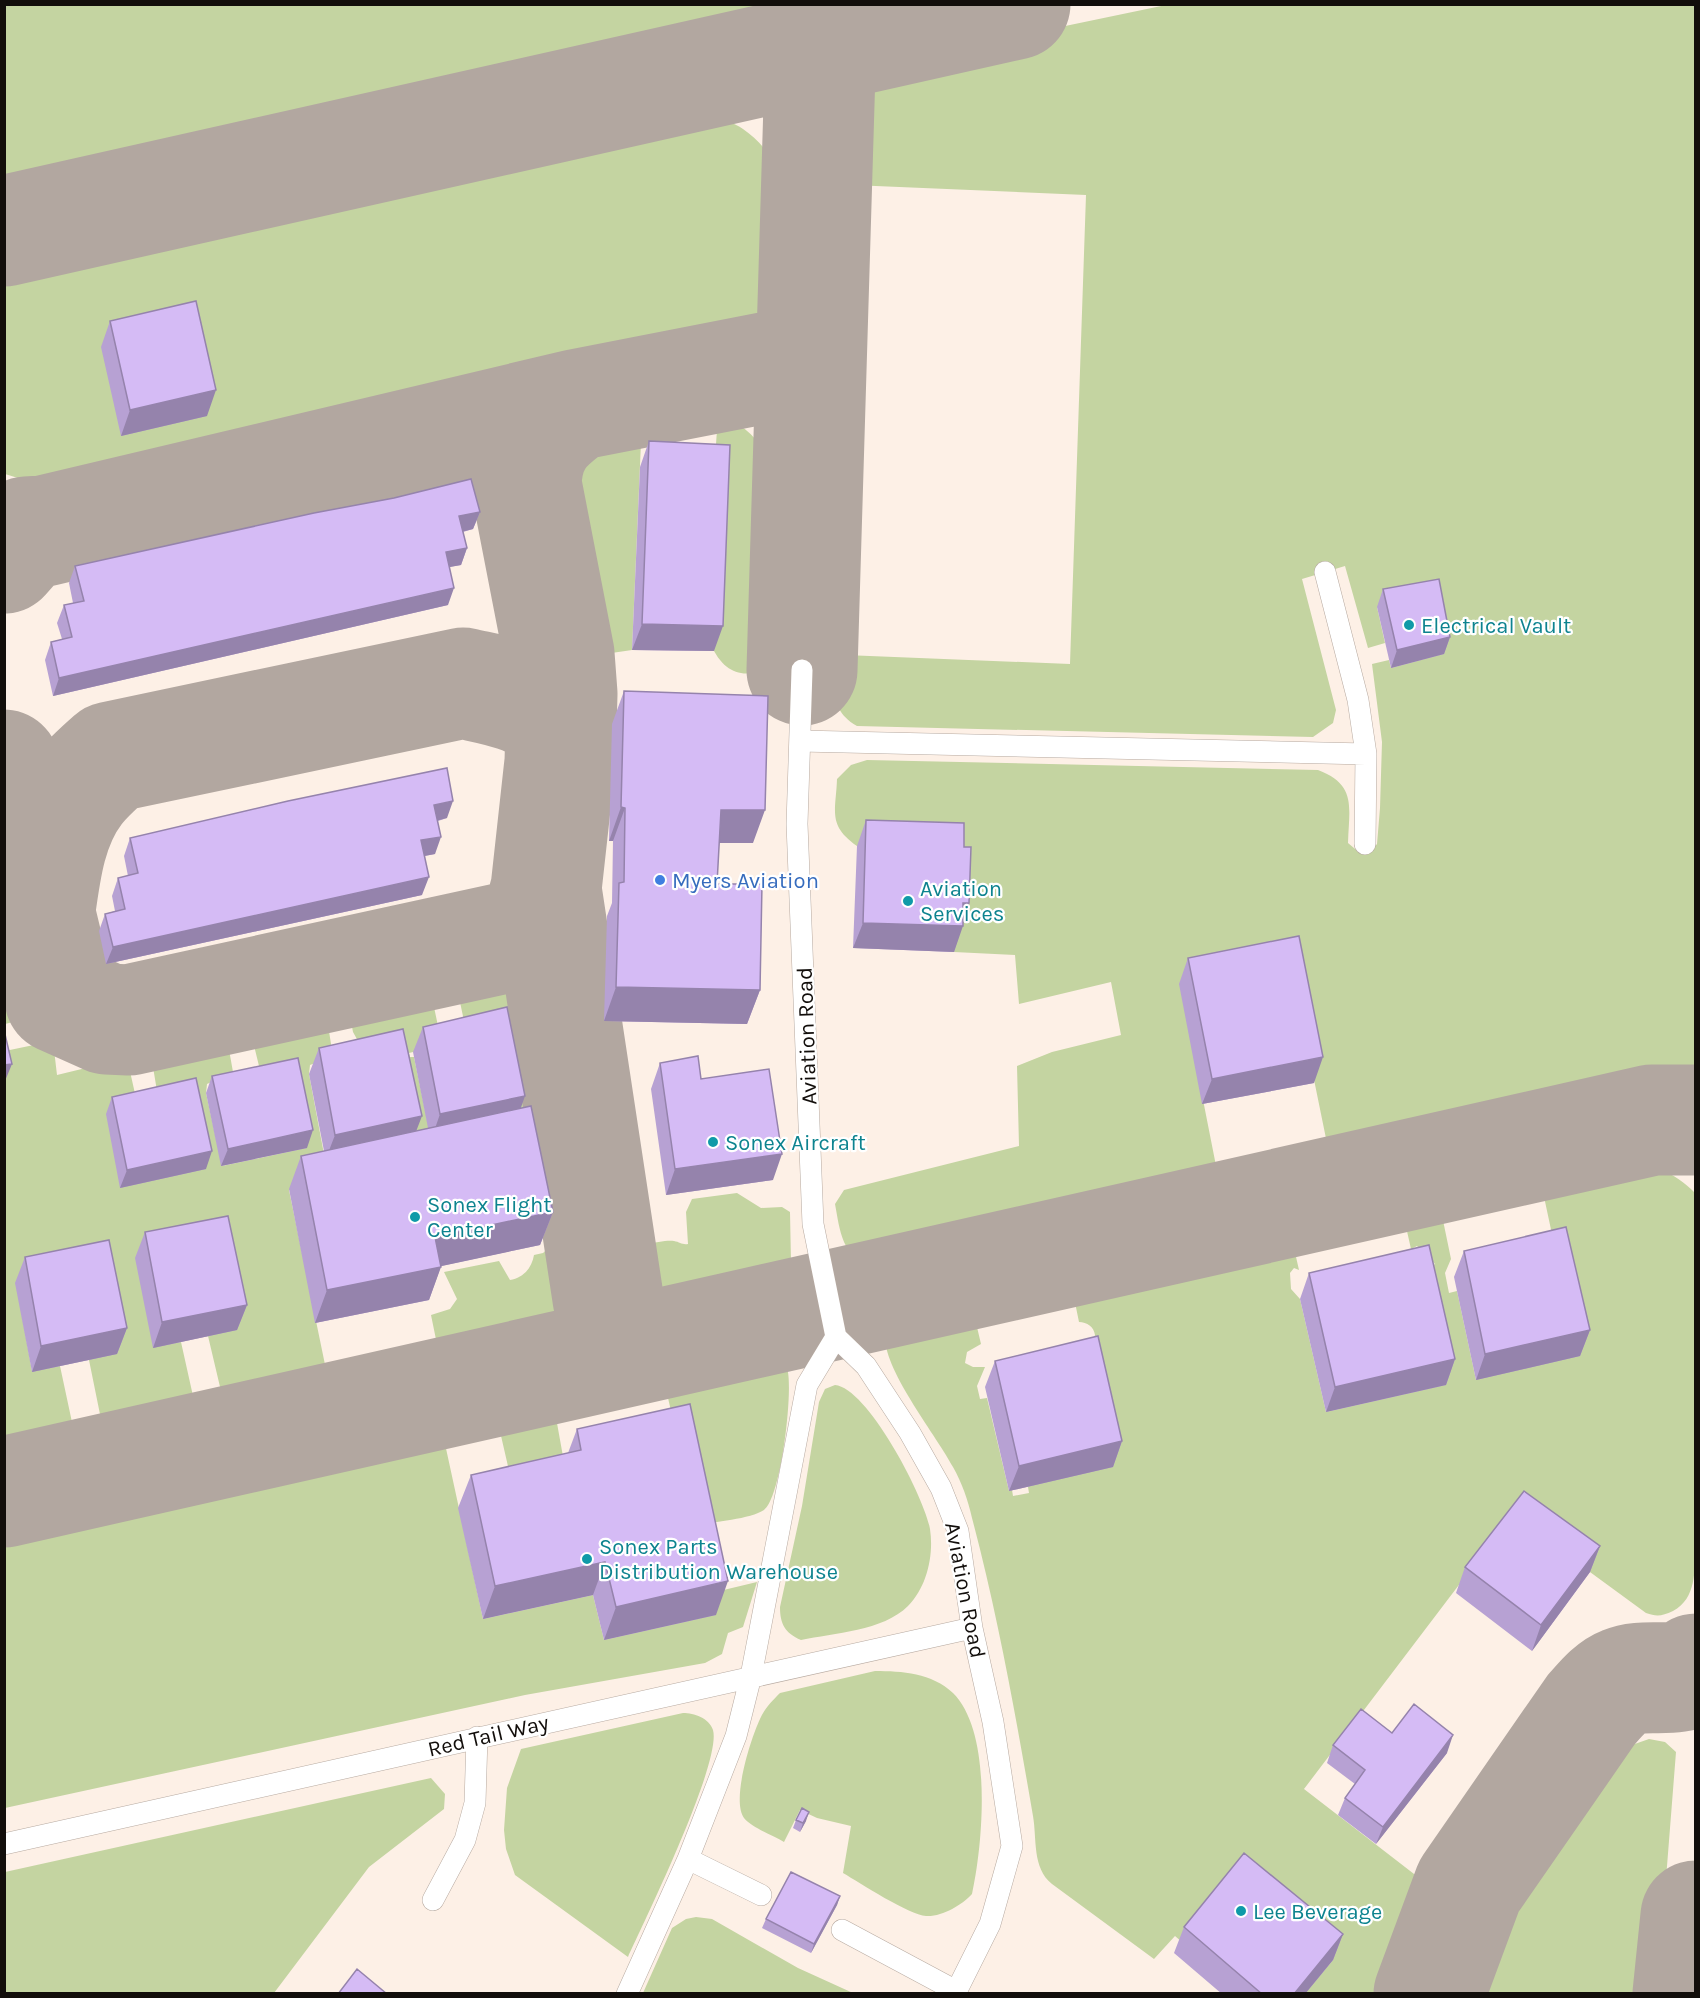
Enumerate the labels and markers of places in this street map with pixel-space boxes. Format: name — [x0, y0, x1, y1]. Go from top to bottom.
place label: Electrical Vault — [1421, 613, 1571, 639]
marker: Electrical Vault — [1402, 618, 1416, 632]
place label: Myers Aviation — [672, 868, 819, 894]
marker: Myers Aviation — [653, 873, 667, 887]
place label: Aviation Services — [920, 876, 1004, 927]
marker: Aviation Services — [901, 894, 915, 908]
place label: Sonex Aircraft — [725, 1130, 866, 1156]
marker: Sonex Aircraft — [706, 1135, 720, 1149]
place label: Sonex Flight Center — [427, 1192, 552, 1243]
marker: Sonex Flight Center — [408, 1210, 422, 1224]
place label: Sonex Parts Distribution Warehouse — [599, 1534, 838, 1585]
marker: Sonex Parts Distribution Warehouse — [580, 1552, 594, 1566]
place label: Lee Beverage — [1253, 1899, 1382, 1925]
marker: Lee Beverage — [1234, 1904, 1248, 1918]

